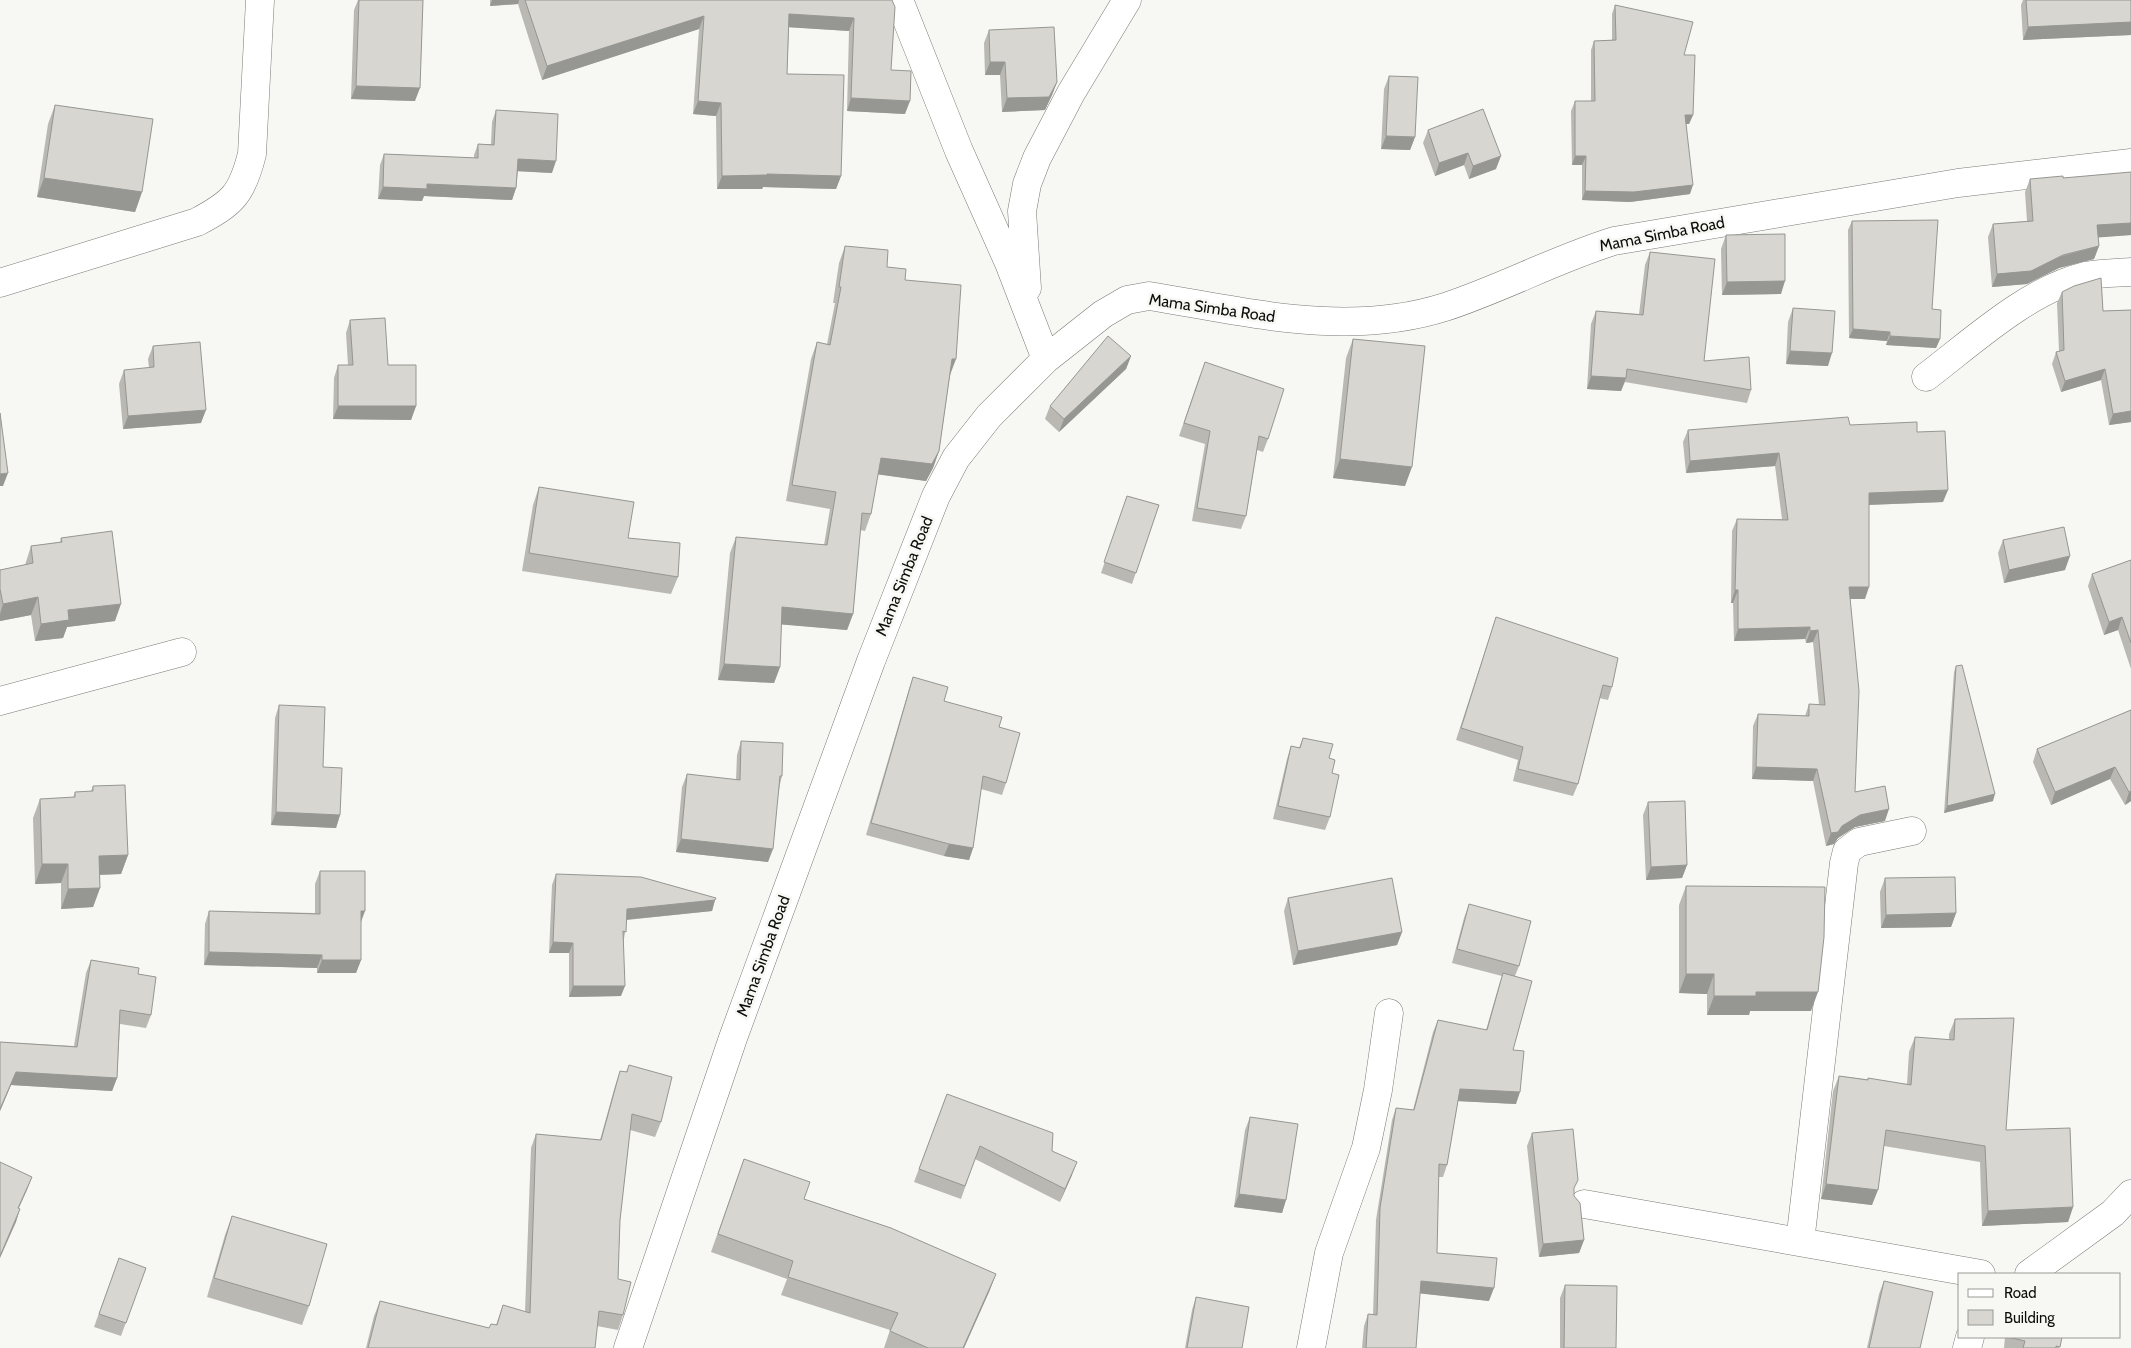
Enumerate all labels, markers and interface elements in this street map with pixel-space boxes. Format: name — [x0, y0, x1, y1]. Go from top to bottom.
street label: Mama Simba Road — [1598, 213, 1726, 255]
street label: Mama Simba Road — [1148, 290, 1276, 326]
street label: Mama Simba Road — [871, 513, 937, 639]
street label: Mama Simba Road — [732, 893, 794, 1019]
legend — [1958, 1273, 2121, 1338]
text: Road — [2004, 1284, 2037, 1302]
text: Building — [2004, 1309, 2055, 1327]

